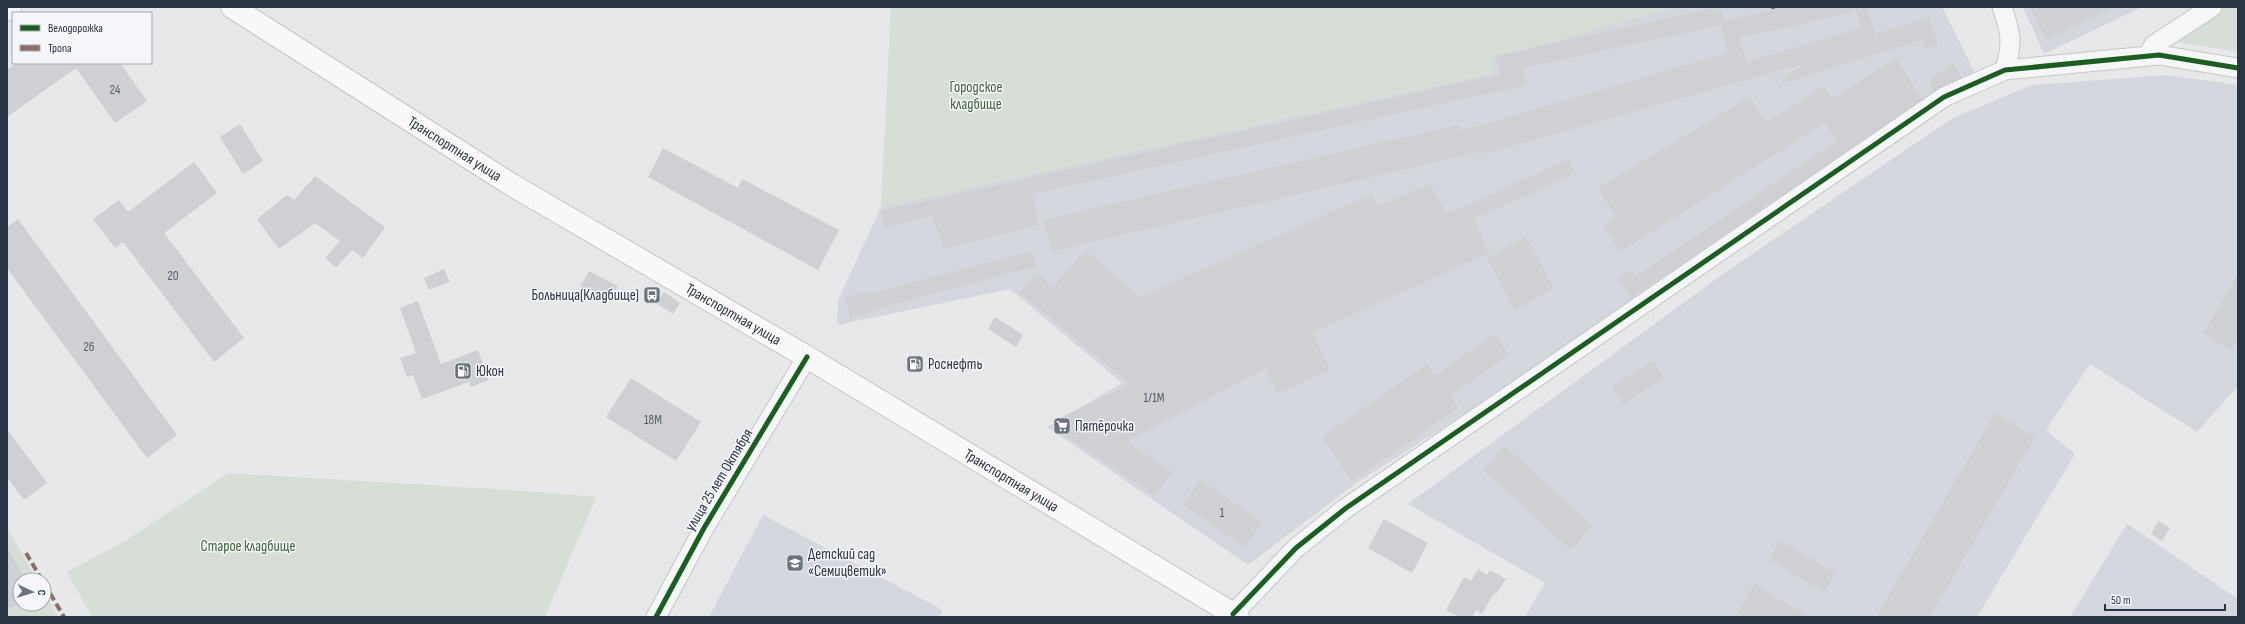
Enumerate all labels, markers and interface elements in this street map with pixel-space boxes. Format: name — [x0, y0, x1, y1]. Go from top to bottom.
legend — [12, 12, 152, 64]
text: Велодорожка — [48, 21, 103, 36]
text: Тропа — [48, 41, 72, 56]
park label: Городское кладбище — [949, 78, 1003, 114]
house number: 24 — [110, 82, 121, 98]
street label: Транспортная улица — [404, 112, 505, 186]
house number: 20 — [167, 268, 179, 284]
street label: Транспортная улица — [682, 279, 785, 349]
bus stop icon: Больница(Кладбище) — [642, 285, 662, 305]
place label: Больница(Кладбище) — [531, 286, 639, 305]
house number: 26 — [83, 339, 95, 355]
fuel station icon: Роснефть — [905, 354, 925, 374]
place label: Роснефть — [928, 355, 982, 374]
fuel station icon: Юкон — [453, 361, 473, 381]
place label: Юкон — [476, 362, 504, 381]
house number: 1/1М — [1144, 390, 1165, 406]
house number: 18М — [644, 412, 662, 428]
supermarket icon: Пятёрочка — [1052, 416, 1072, 436]
place label: Пятёрочка — [1075, 417, 1134, 436]
street label: улица 25 лет Октября — [681, 425, 757, 535]
street label: Транспортная улица — [961, 444, 1062, 516]
house number: 1 — [1220, 505, 1225, 521]
park label: Старое кладбище — [201, 537, 295, 556]
place label: Детский сад «Семицветик» — [808, 545, 887, 581]
school or university icon: Детский сад «Семицветик» — [785, 553, 805, 573]
north arrow — [12, 572, 52, 612]
scale bar — [2105, 586, 2225, 612]
text: С — [35, 589, 48, 596]
text: 50 m — [2111, 593, 2131, 608]

